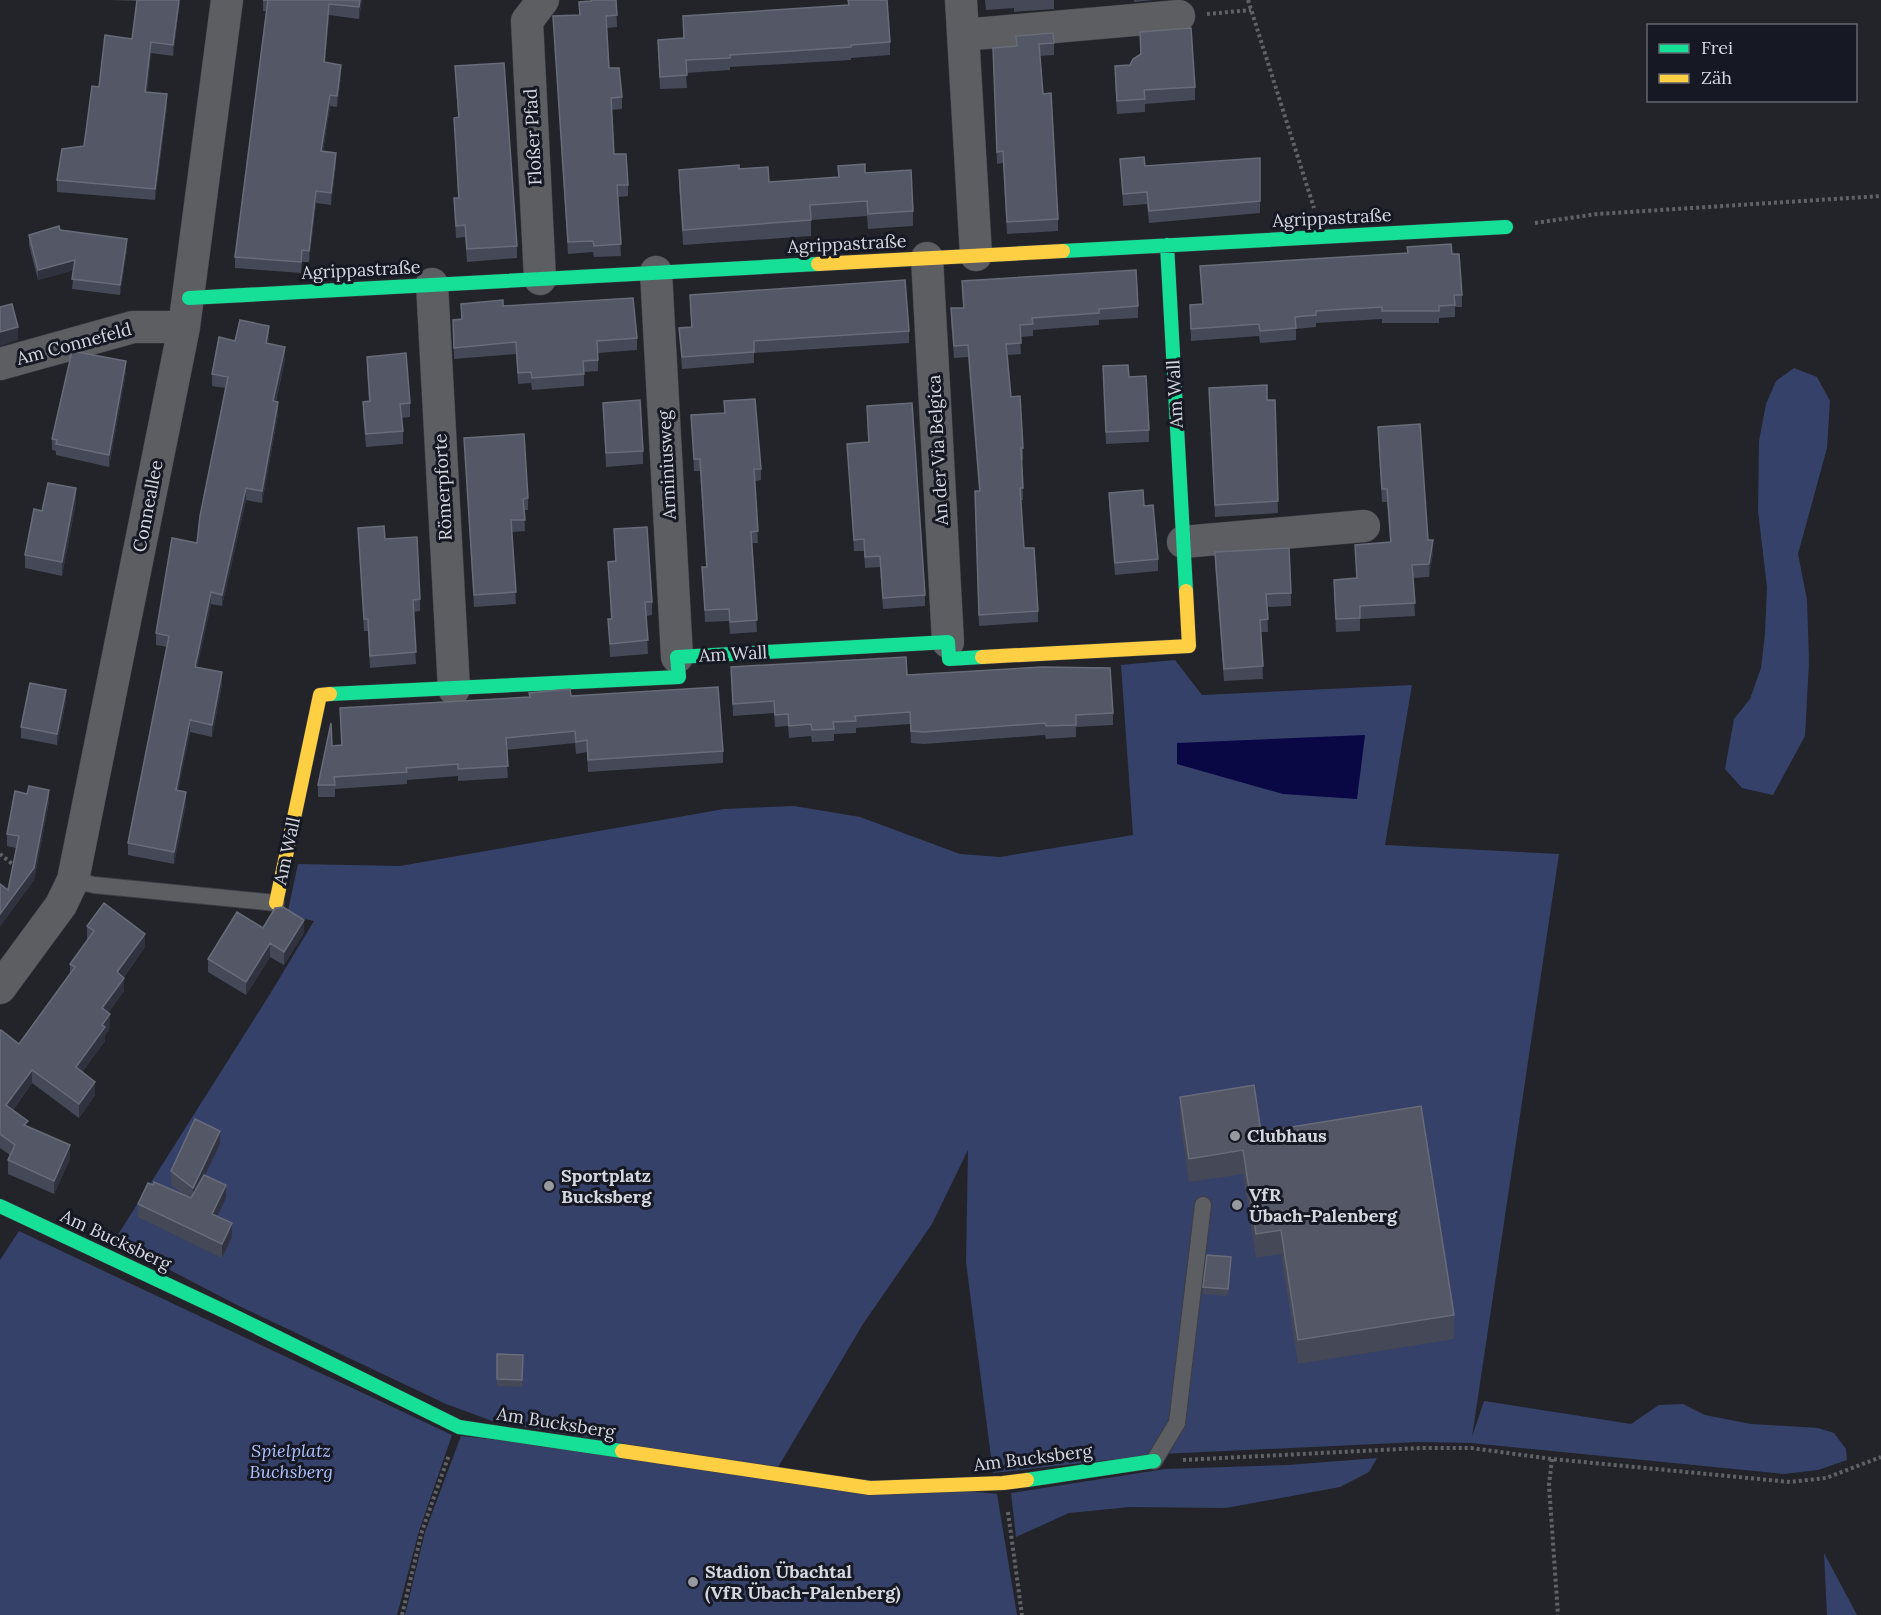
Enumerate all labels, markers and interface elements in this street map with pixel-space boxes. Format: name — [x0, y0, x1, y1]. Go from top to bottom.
legend — [1647, 24, 1857, 102]
text: Frei — [1701, 36, 1733, 59]
text: Zäh — [1701, 66, 1732, 89]
street label: Floßer Pfad — [518, 88, 547, 186]
street label: Agrippastraße — [1271, 203, 1392, 232]
street label: Agrippastraße — [786, 229, 907, 258]
street label: Agrippastraße — [300, 255, 421, 284]
street label: Am Connefeld — [13, 317, 134, 370]
street label: Am Wall — [1161, 359, 1188, 430]
street label: An der Via Belgica — [922, 374, 953, 527]
street label: Arminiusweg — [652, 409, 681, 521]
street label: Römerpforte — [428, 433, 457, 541]
street label: Conneallee — [127, 458, 168, 554]
street label: Am Wall — [697, 640, 768, 667]
street label: Am Wall — [268, 815, 305, 888]
place label: Clubhaus — [1247, 1124, 1327, 1147]
marker: Clubhaus — [1228, 1129, 1242, 1143]
place label: Sportplatz Bucksberg — [561, 1164, 652, 1208]
marker: Sportplatz Bucksberg — [542, 1179, 556, 1193]
place label: VfR Übach-Palenberg — [1249, 1183, 1398, 1227]
marker: VfR Übach-Palenberg — [1230, 1198, 1244, 1212]
street label: Am Bucksberg — [56, 1203, 176, 1276]
street label: Am Bucksberg — [494, 1402, 618, 1443]
park label: Spielplatz Buchsberg — [249, 1439, 333, 1483]
street label: Am Bucksberg — [971, 1439, 1095, 1476]
place label: Stadion Übachtal (VfR Übach-Palenberg) — [705, 1560, 901, 1604]
marker: Stadion Übachtal (VfR Übach-Palenberg) — [686, 1575, 700, 1589]

